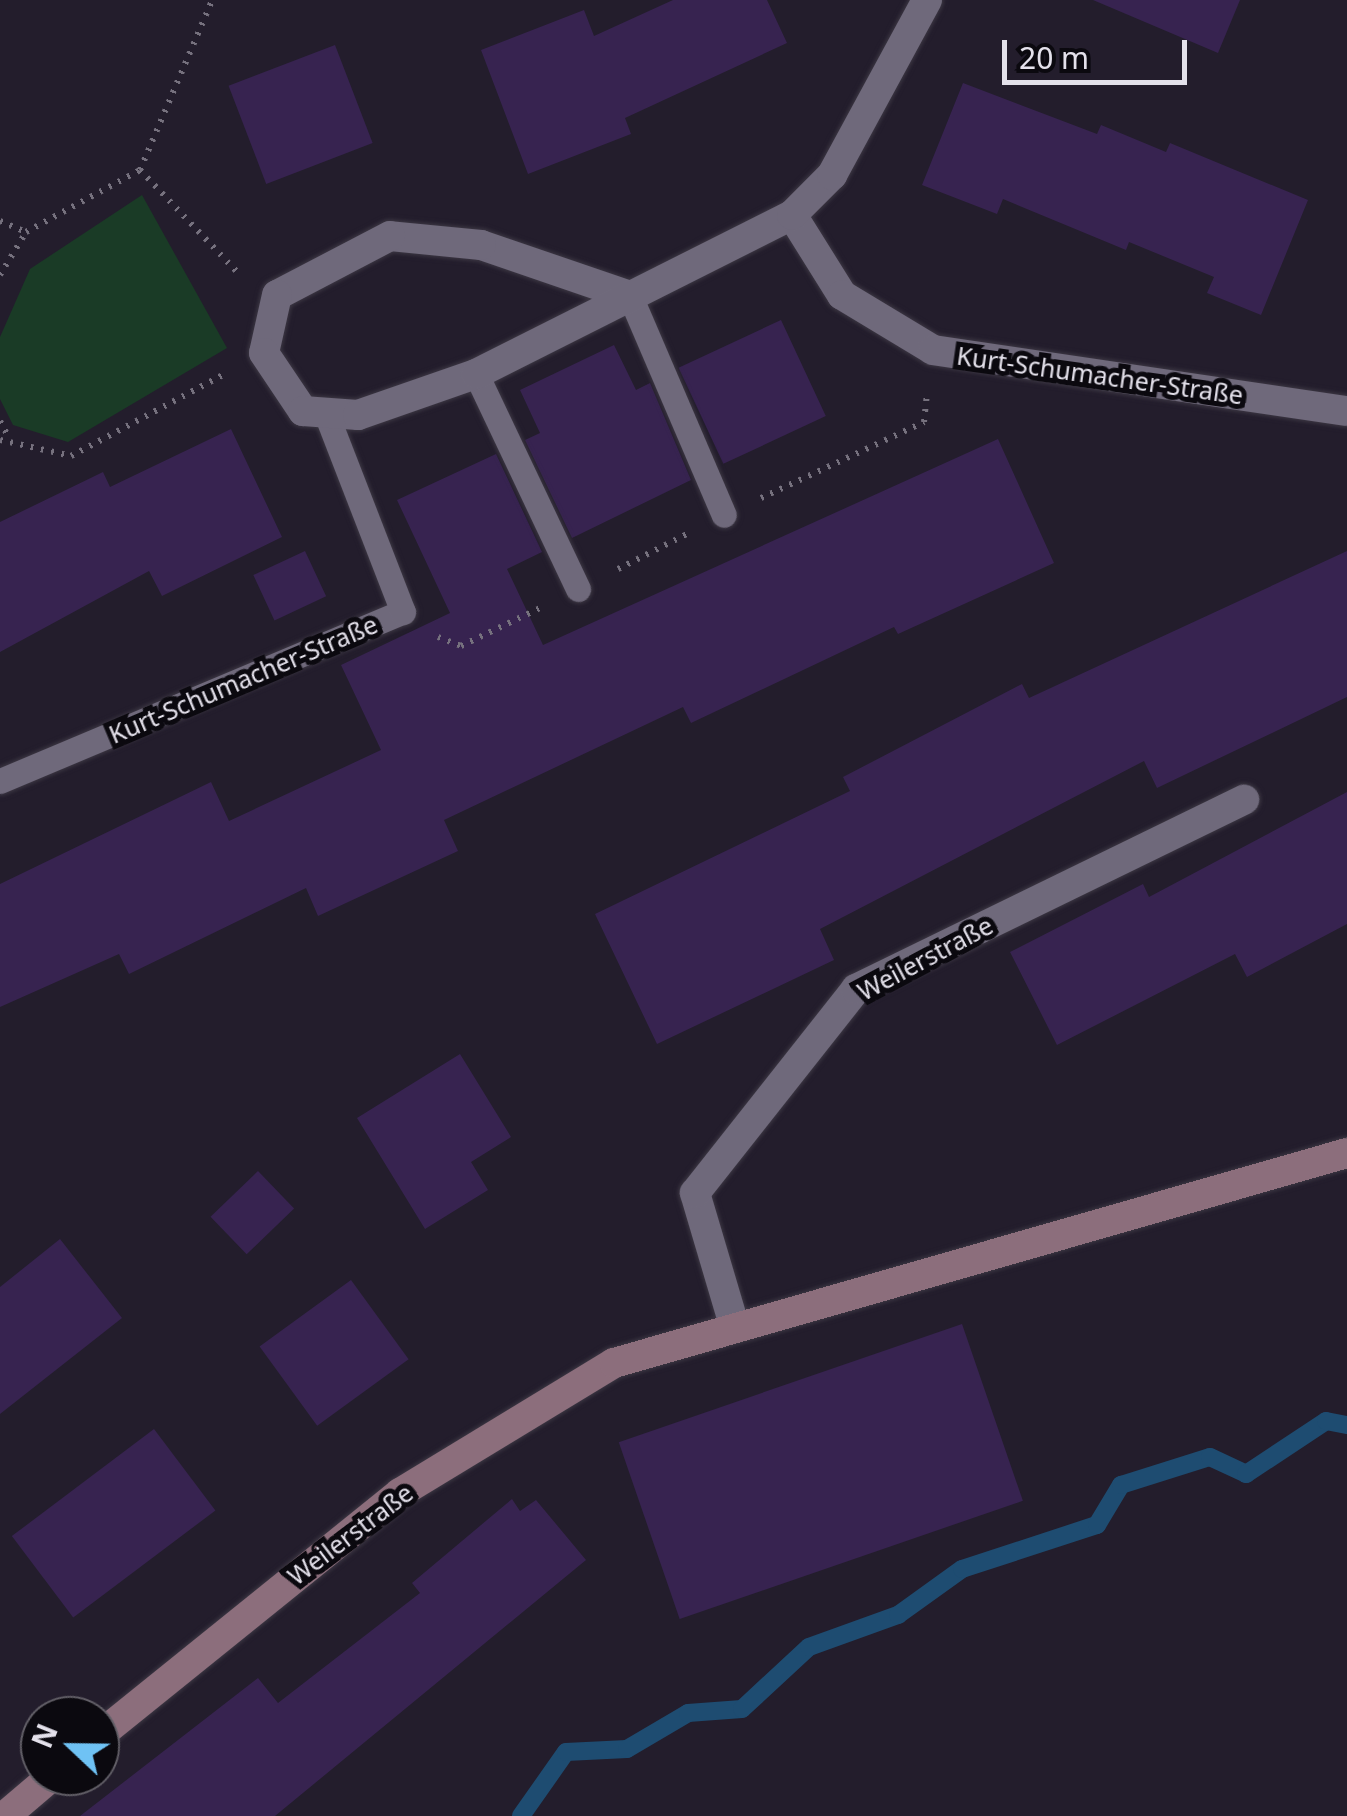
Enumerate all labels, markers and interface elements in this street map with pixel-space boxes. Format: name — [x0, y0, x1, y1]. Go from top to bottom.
scale bar — [1007, 20, 1192, 82]
text: 20 m — [1019, 37, 1089, 78]
street label: Kurt-Schumacher-Straße — [955, 340, 1245, 410]
street label: Kurt-Schumacher-Straße — [104, 609, 382, 749]
street label: Weilerstraße — [852, 910, 998, 1006]
street label: Weilerstraße — [282, 1477, 418, 1591]
north arrow — [20, 1696, 120, 1796]
text: N — [22, 1718, 66, 1753]

